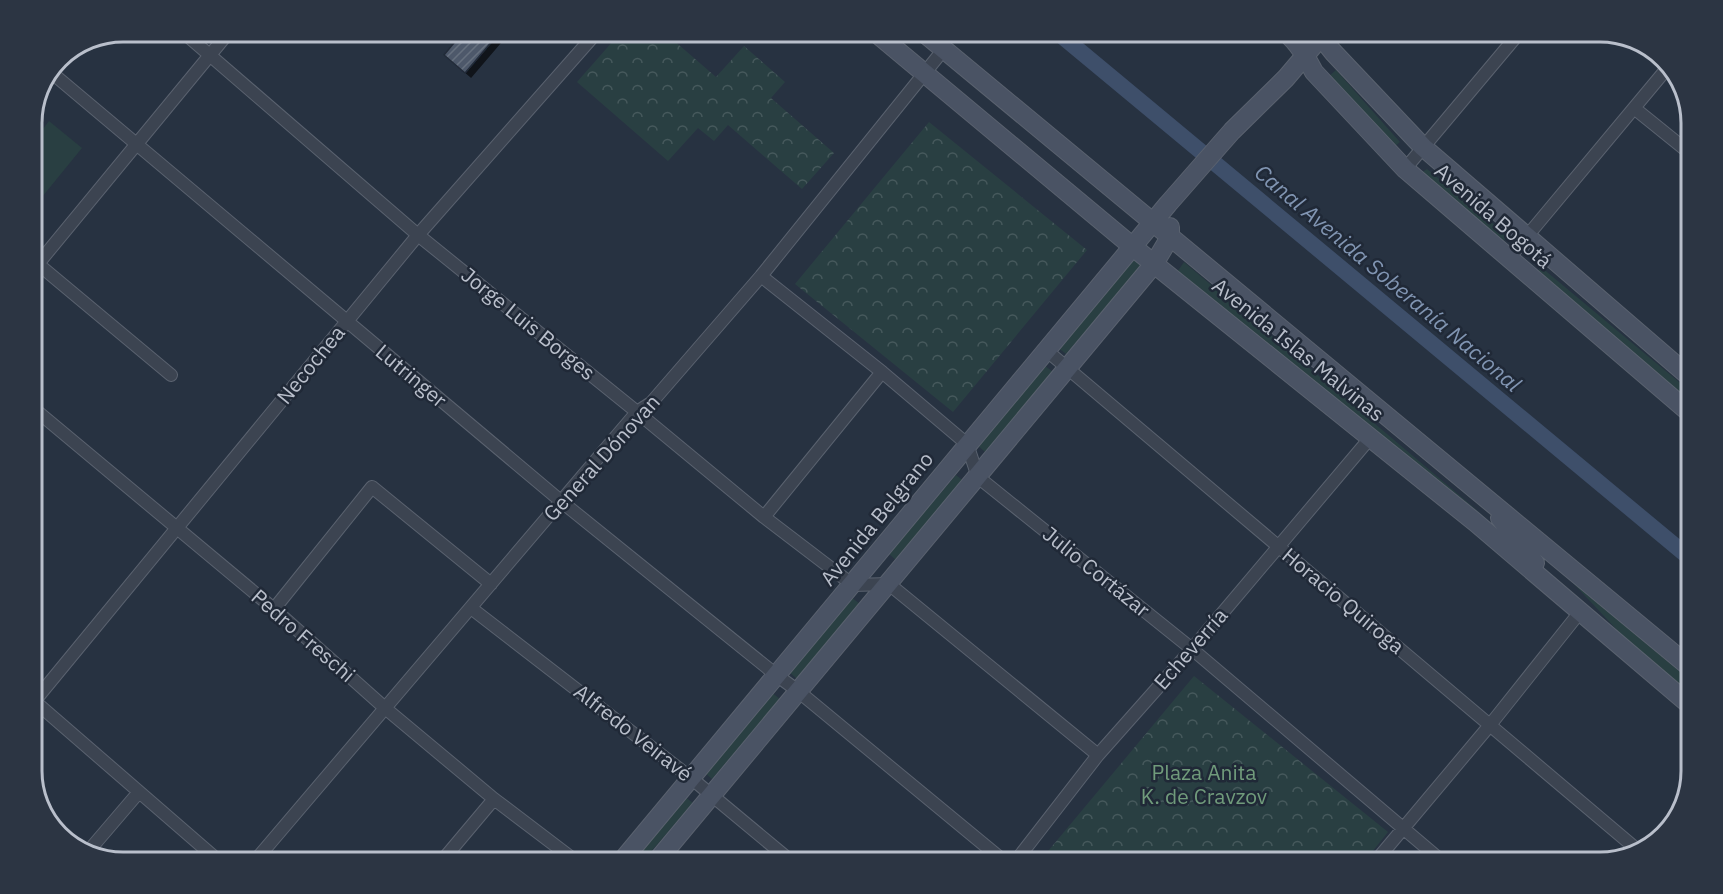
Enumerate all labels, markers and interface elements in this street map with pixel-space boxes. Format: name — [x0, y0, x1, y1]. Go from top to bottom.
street label: Avenida Bogotá — [1429, 156, 1558, 274]
water label: Canal Avenida Soberanía Nacional — [1249, 157, 1528, 398]
street label: Jorge Luis Borges — [456, 260, 602, 386]
street label: Avenida Islas Malvinas — [1207, 271, 1390, 427]
street label: Necochea — [270, 319, 351, 410]
street label: Lutringer — [370, 337, 453, 413]
street label: General Dónovan — [537, 388, 666, 527]
street label: Avenida Belgrano — [813, 446, 939, 591]
street label: Julio Cortázar — [1037, 519, 1156, 623]
street label: Horacio Quiroga — [1277, 541, 1411, 660]
street label: Pedro Freschi — [246, 582, 361, 688]
street label: Echeverría — [1147, 602, 1233, 695]
street label: Alfredo Veiravé — [569, 677, 699, 787]
park label: Plaza Anita K. de Cravzov — [1141, 758, 1267, 810]

